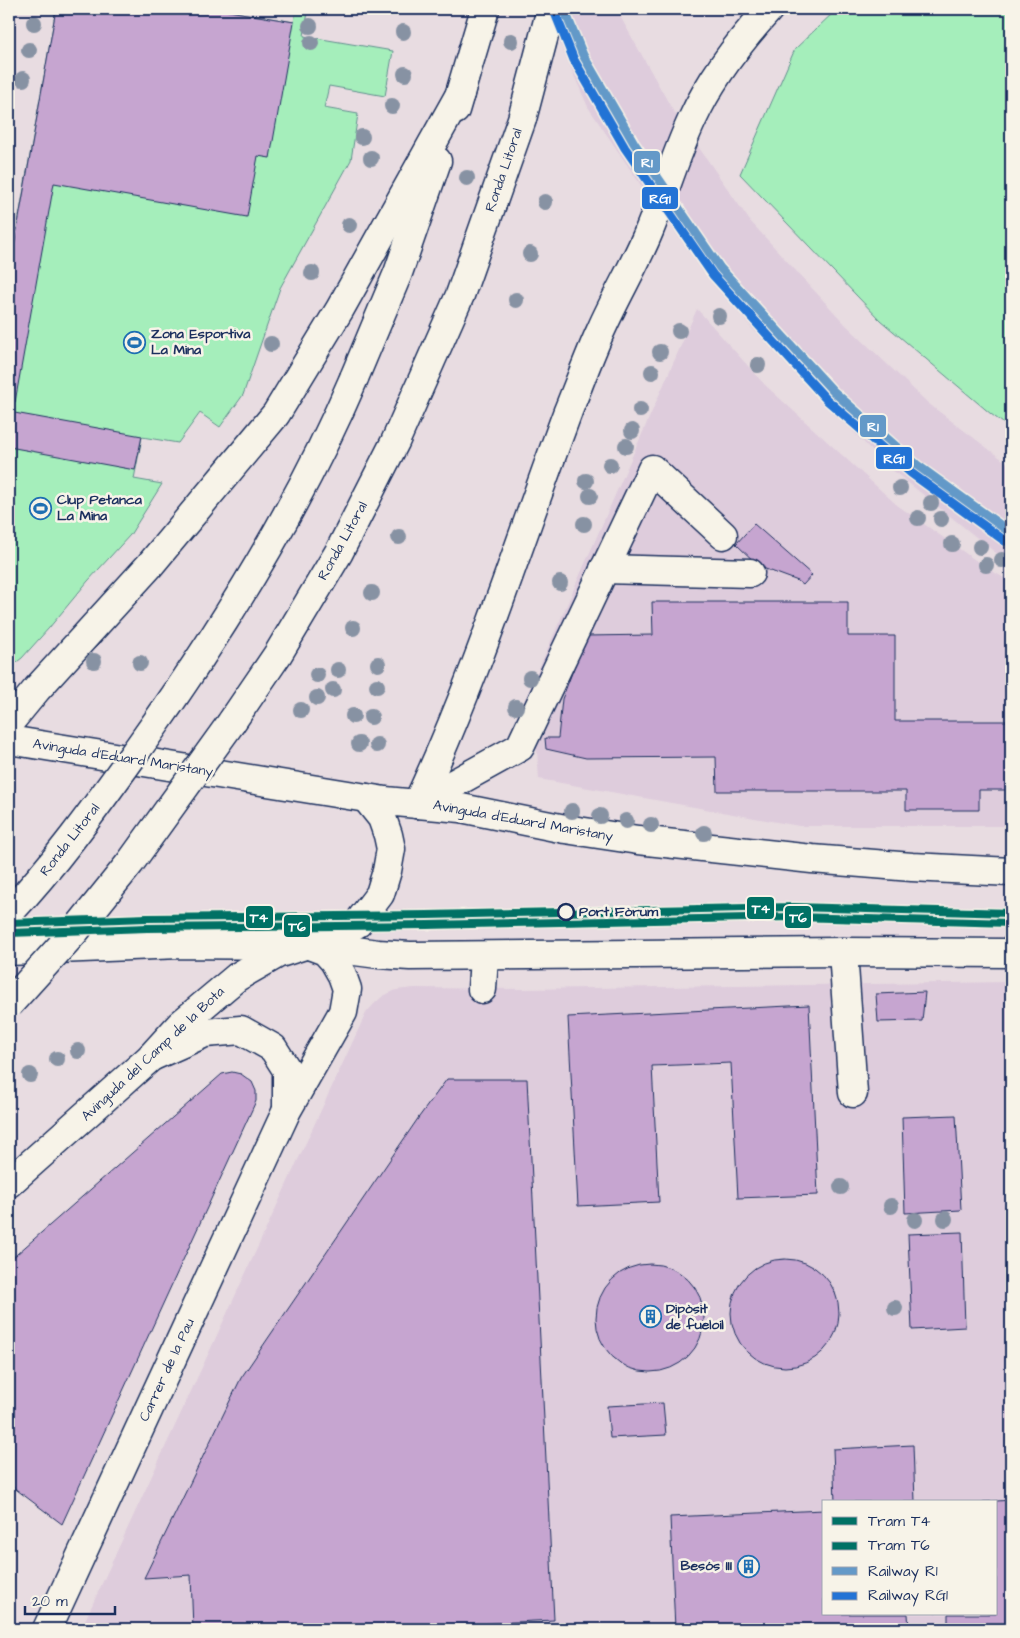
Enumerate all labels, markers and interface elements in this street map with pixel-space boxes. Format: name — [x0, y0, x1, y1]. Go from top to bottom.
street label: Ronda Litoral — [480, 126, 528, 214]
line badge: R1 — [633, 150, 661, 174]
text: R1 — [641, 153, 653, 173]
line badge: RG1 — [641, 186, 679, 210]
text: RG1 — [649, 189, 671, 209]
place label: Zona Esportiva La Mina — [151, 324, 251, 360]
sports icon: Zona Esportiva La Mina — [123, 330, 147, 354]
line badge: R1 — [859, 414, 887, 438]
text: R1 — [867, 417, 879, 437]
line badge: RG1 — [875, 446, 913, 470]
text: RG1 — [883, 449, 905, 469]
place label: Clup Petanca La Mina — [57, 490, 143, 526]
sports icon: Clup Petanca La Mina — [29, 496, 53, 520]
street label: Ronda Litoral — [313, 498, 373, 584]
street label: Avinguda d'Eduard Maristany — [31, 734, 215, 782]
street label: Avinguda d'Eduard Maristany — [432, 795, 615, 847]
street label: Ronda Litoral — [35, 799, 105, 881]
line badge: T4 — [746, 896, 775, 920]
text: T4 — [751, 899, 771, 919]
place label: Port Fòrum — [579, 902, 659, 922]
marker: Port Fòrum — [557, 903, 575, 921]
line badge: T4 — [245, 905, 274, 929]
line badge: T6 — [784, 905, 812, 929]
text: T4 — [249, 908, 269, 928]
text: T6 — [788, 908, 807, 928]
line badge: T6 — [283, 914, 311, 938]
text: T6 — [287, 917, 306, 937]
street label: Avinguda del Camp de la Bota — [77, 982, 229, 1126]
place label: Dipòsit de fueloil — [665, 1299, 725, 1335]
building icon: Dipòsit de fueloil — [638, 1305, 662, 1329]
street label: Carrer de la Pau — [134, 1315, 200, 1425]
legend — [822, 1500, 998, 1616]
text: Tram T4 — [868, 1511, 931, 1532]
text: Tram T6 — [868, 1535, 930, 1556]
building icon: Besós III — [736, 1554, 760, 1578]
place label: Besós III — [681, 1556, 732, 1576]
text: Railway R1 — [868, 1561, 938, 1583]
scale bar — [25, 1583, 115, 1615]
text: Railway RG1 — [868, 1585, 948, 1607]
text: 20 m — [32, 1591, 68, 1612]

